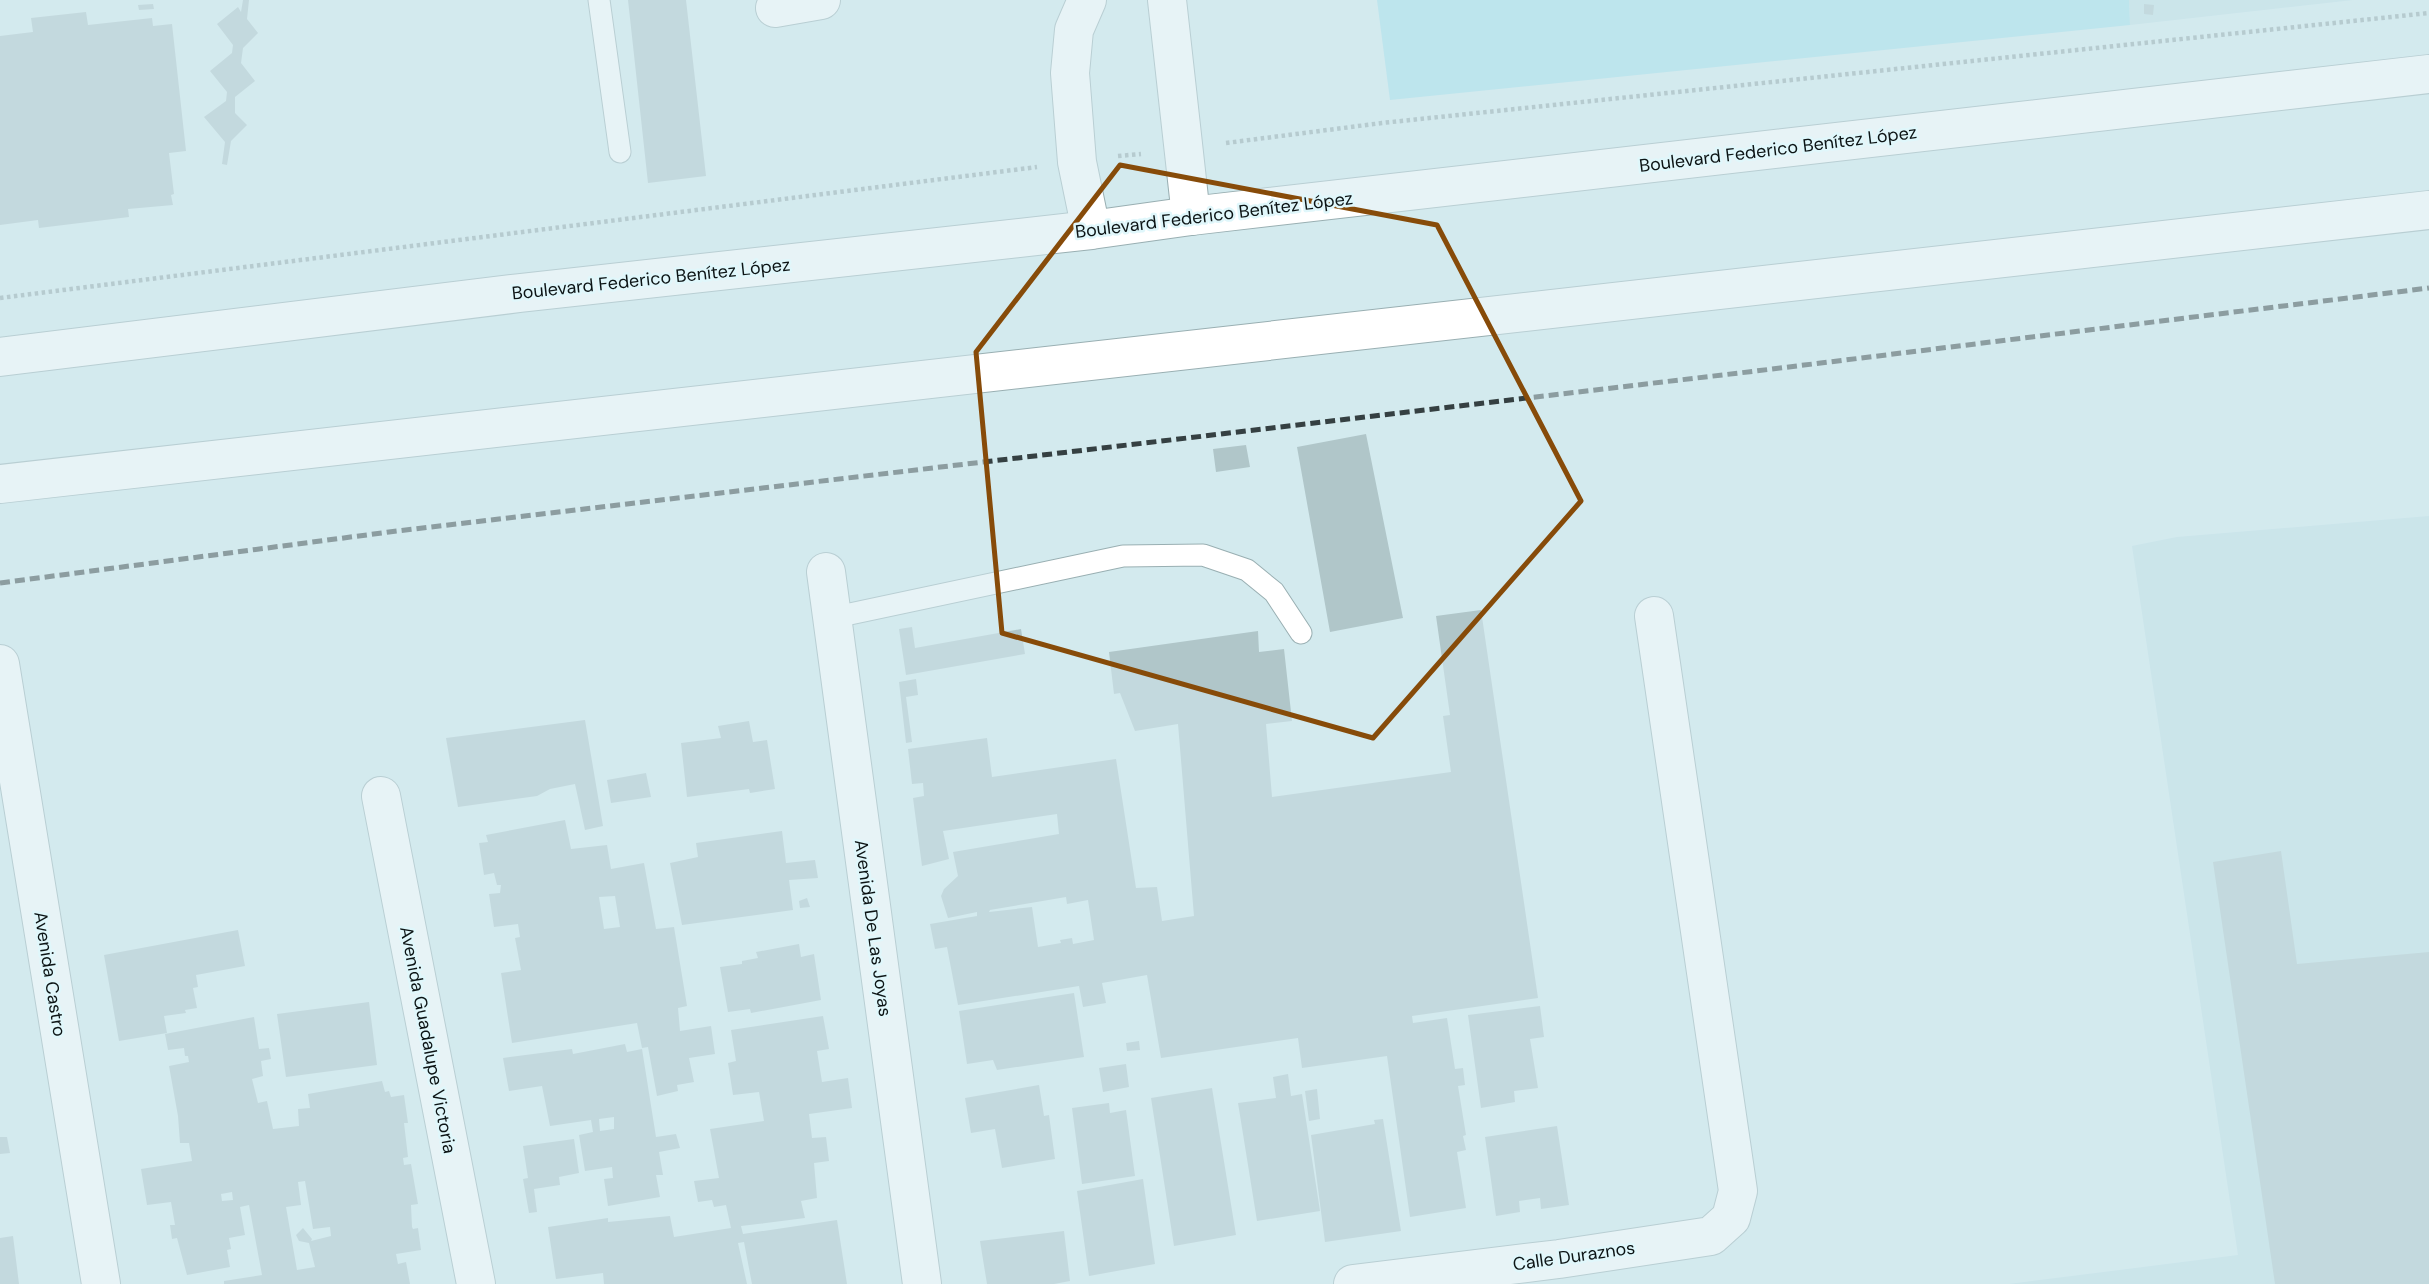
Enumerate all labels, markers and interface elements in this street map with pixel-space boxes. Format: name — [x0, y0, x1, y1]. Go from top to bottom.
street label: Boulevard Federico Benítez López — [1638, 120, 1918, 178]
street label: Boulevard Federico Benítez López — [1074, 186, 1354, 244]
street label: Boulevard Federico Benítez López — [511, 252, 791, 306]
street label: Avenida De Las Joyas — [849, 838, 897, 1018]
street label: Avenida Castro — [28, 910, 72, 1038]
street label: Avenida Guadalupe Victoria — [394, 924, 462, 1156]
street label: Calle Duraznos — [1511, 1236, 1637, 1276]

